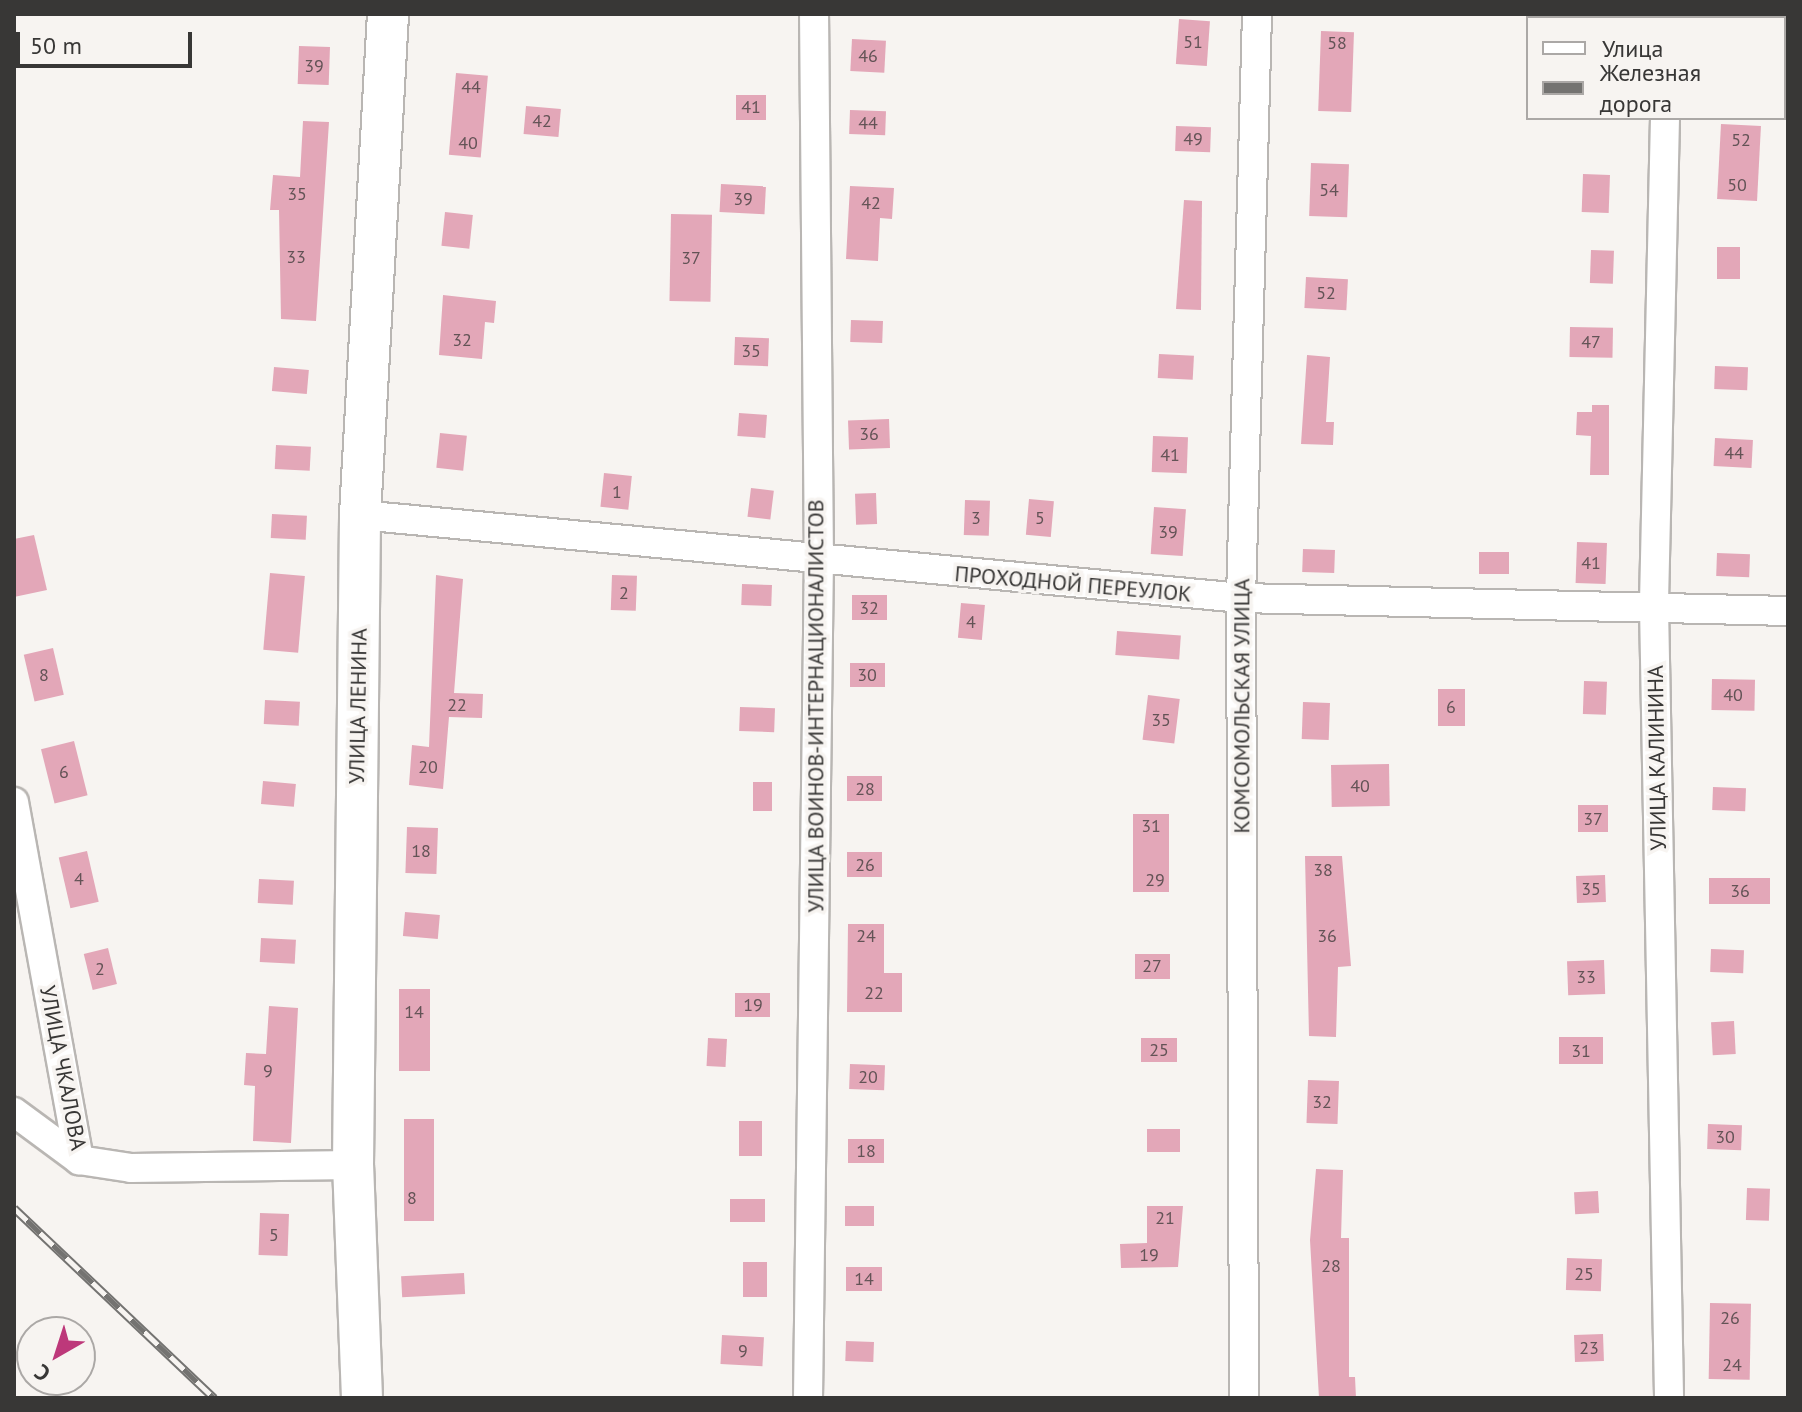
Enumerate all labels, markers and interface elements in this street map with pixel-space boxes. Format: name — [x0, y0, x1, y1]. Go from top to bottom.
scale bar — [20, 16, 196, 66]
legend — [1526, 16, 1786, 120]
text: 50 m — [30, 30, 82, 61]
house number: 51 — [1183, 31, 1203, 53]
house number: 58 — [1327, 32, 1347, 54]
text: Улица — [1602, 33, 1663, 64]
house number: 46 — [858, 45, 878, 67]
house number: 39 — [304, 55, 324, 77]
text: Железная дорога — [1600, 57, 1701, 119]
house number: 44 — [461, 76, 481, 98]
house number: 41 — [741, 96, 761, 118]
house number: 42 — [532, 110, 552, 132]
house number: 44 — [858, 112, 878, 134]
house number: 49 — [1183, 128, 1203, 150]
house number: 52 — [1731, 129, 1751, 151]
house number: 40 — [458, 132, 478, 154]
house number: 50 — [1727, 174, 1747, 196]
house number: 54 — [1319, 179, 1339, 201]
house number: 35 — [287, 183, 307, 205]
house number: 39 — [733, 188, 753, 210]
house number: 42 — [861, 192, 881, 214]
house number: 33 — [286, 246, 306, 268]
house number: 37 — [681, 247, 701, 269]
house number: 52 — [1316, 282, 1336, 304]
house number: 32 — [452, 329, 472, 351]
house number: 47 — [1581, 331, 1601, 353]
house number: 35 — [741, 340, 761, 362]
house number: 36 — [859, 423, 879, 445]
house number: 44 — [1724, 442, 1744, 464]
house number: 41 — [1160, 444, 1180, 466]
house number: 1 — [612, 481, 622, 503]
street label: УЛИЦА ВОИНОВ-ИНТЕРНАЦИОНАЛИСТОВ — [803, 499, 829, 913]
house number: 3 — [971, 507, 981, 529]
house number: 5 — [1035, 507, 1045, 529]
house number: 39 — [1158, 521, 1178, 543]
house number: 41 — [1581, 552, 1601, 574]
street label: ПРОХОДНОЙ ПЕРЕУЛОК — [953, 560, 1193, 608]
street label: КОМСОМОЛЬСКАЯ УЛИЦА — [1229, 578, 1255, 834]
house number: 2 — [619, 582, 629, 604]
house number: 32 — [859, 597, 879, 619]
house number: 4 — [966, 611, 976, 633]
street label: УЛИЦА ЛЕНИНА — [343, 627, 373, 785]
house number: 8 — [39, 664, 49, 686]
house number: 30 — [857, 664, 877, 686]
street label: УЛИЦА КАЛИНИНА — [1642, 665, 1672, 851]
house number: 40 — [1723, 684, 1743, 706]
house number: 22 — [447, 694, 467, 716]
house number: 6 — [1446, 696, 1456, 718]
house number: 35 — [1151, 709, 1171, 731]
house number: 20 — [418, 756, 438, 778]
house number: 6 — [59, 761, 69, 783]
house number: 40 — [1350, 775, 1370, 797]
house number: 28 — [855, 778, 875, 800]
house number: 37 — [1583, 808, 1603, 830]
house number: 31 — [1141, 815, 1161, 837]
house number: 18 — [411, 840, 431, 862]
house number: 26 — [855, 854, 875, 876]
house number: 38 — [1313, 859, 1333, 881]
house number: 4 — [74, 868, 84, 890]
house number: 29 — [1145, 869, 1165, 891]
house number: 35 — [1581, 878, 1601, 900]
house number: 36 — [1730, 880, 1750, 902]
house number: 24 — [856, 925, 876, 947]
house number: 36 — [1317, 925, 1337, 947]
house number: 27 — [1142, 955, 1162, 977]
house number: 2 — [95, 958, 105, 980]
house number: 33 — [1576, 966, 1596, 988]
house number: 22 — [864, 982, 884, 1004]
street label: УЛИЦА ЧКАЛОВА — [34, 983, 92, 1153]
house number: 19 — [743, 994, 763, 1016]
house number: 14 — [404, 1001, 424, 1023]
house number: 25 — [1149, 1039, 1169, 1061]
house number: 31 — [1571, 1040, 1591, 1062]
house number: 9 — [263, 1060, 273, 1082]
house number: 20 — [858, 1066, 878, 1088]
house number: 32 — [1312, 1091, 1332, 1113]
house number: 30 — [1715, 1126, 1735, 1148]
house number: 18 — [856, 1140, 876, 1162]
house number: 8 — [407, 1187, 417, 1209]
house number: 21 — [1155, 1207, 1175, 1229]
house number: 5 — [269, 1224, 279, 1246]
house number: 19 — [1139, 1244, 1159, 1266]
house number: 28 — [1321, 1255, 1341, 1277]
house number: 25 — [1574, 1263, 1594, 1285]
house number: 14 — [854, 1268, 874, 1290]
house number: 26 — [1720, 1307, 1740, 1329]
north arrow — [16, 1316, 96, 1396]
house number: 23 — [1579, 1337, 1599, 1359]
house number: 9 — [738, 1340, 748, 1362]
house number: 24 — [1722, 1354, 1742, 1376]
text: С — [29, 1358, 56, 1388]

